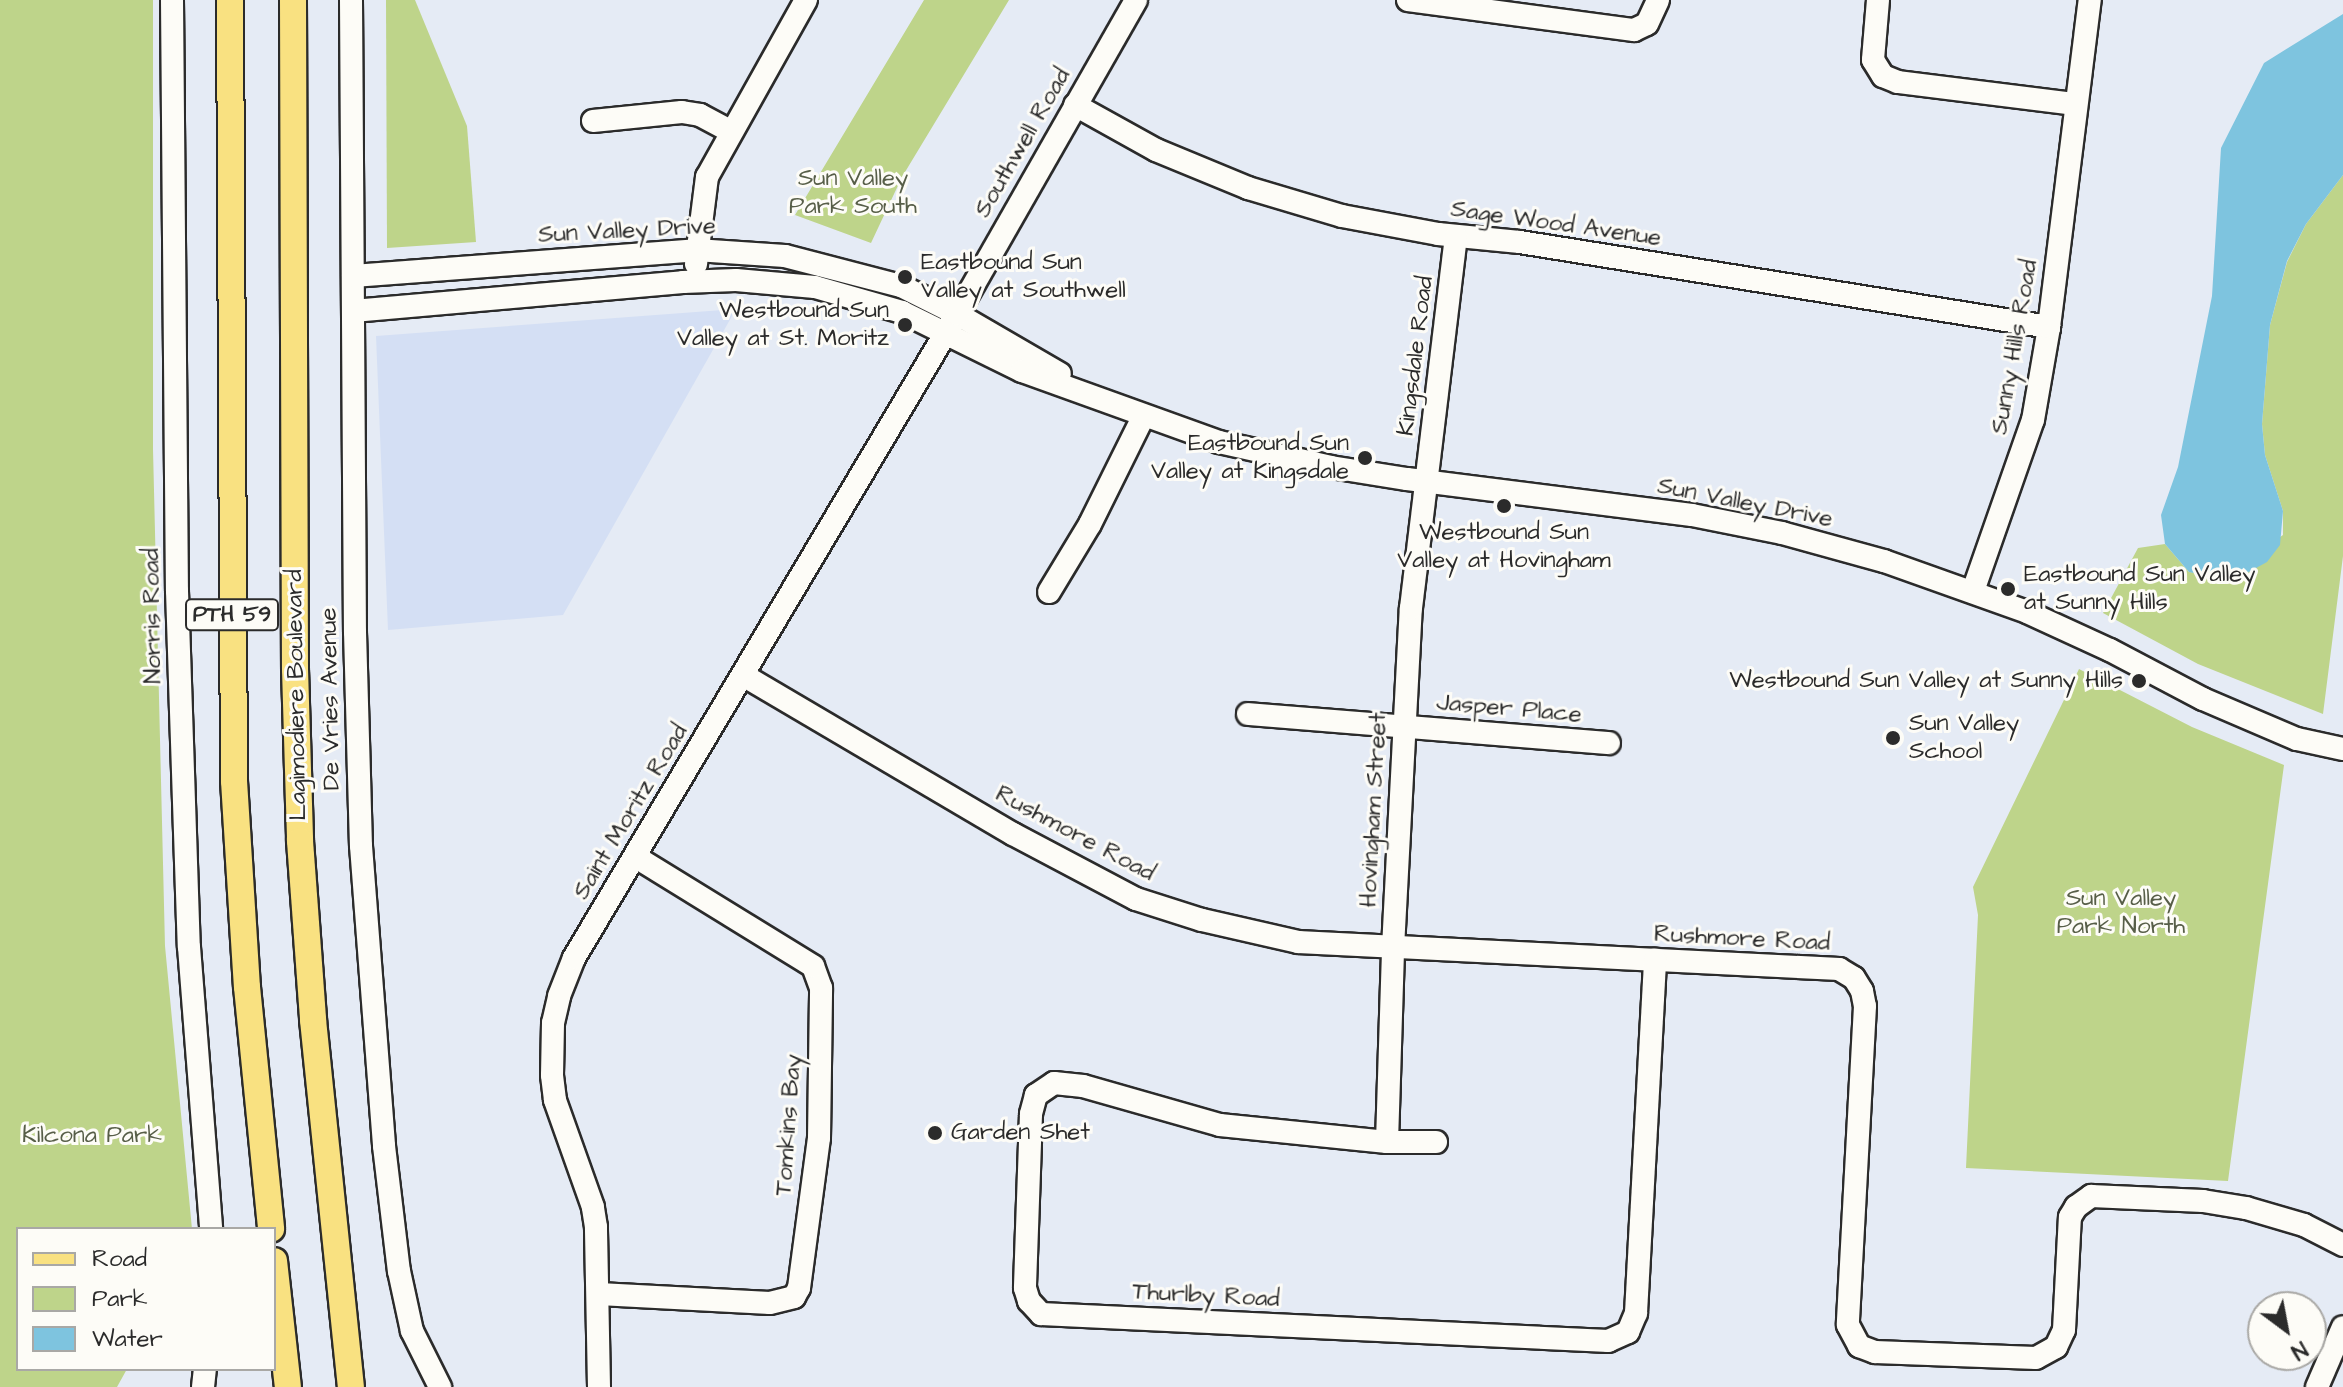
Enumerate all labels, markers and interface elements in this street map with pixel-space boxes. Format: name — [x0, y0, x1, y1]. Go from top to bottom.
street label: Southwell Road — [969, 63, 1077, 223]
park label: Sun Valley Park South — [789, 165, 917, 221]
street label: Sage Wood Avenue — [1449, 195, 1663, 253]
street label: Sun Valley Drive — [538, 212, 716, 250]
place label: Eastbound Sun Valley at Southwell — [921, 249, 1126, 305]
street label: Sunny Hills Road — [1985, 257, 2045, 437]
marker: Eastbound Sun Valley at Southwell — [896, 268, 914, 286]
street label: Kingsdale Road — [1392, 275, 1440, 437]
place label: Westbound Sun Valley at St. Moritz — [677, 297, 889, 353]
marker: Westbound Sun Valley at St. Moritz — [896, 316, 914, 334]
place label: Eastbound Sun Valley at Kingsdale — [1151, 430, 1349, 486]
marker: Eastbound Sun Valley at Kingsdale — [1356, 449, 1374, 467]
street label: Sun Valley Drive — [1655, 472, 1835, 534]
marker: Westbound Sun Valley at Hovingham — [1495, 497, 1513, 515]
place label: Westbound Sun Valley at Hovingham — [1397, 519, 1611, 575]
street label: Norris Road — [137, 548, 169, 684]
place label: Eastbound Sun Valley at Sunny Hills — [2024, 561, 2255, 617]
street label: Lagimodiere Boulevard — [280, 569, 314, 821]
marker: Eastbound Sun Valley at Sunny Hills — [1999, 580, 2017, 598]
road number: PTH 59 — [184, 597, 280, 633]
street label: De Vries Avenue — [315, 607, 347, 791]
place label: Westbound Sun Valley at Sunny Hills — [1729, 667, 2123, 695]
marker: Westbound Sun Valley at Sunny Hills — [2130, 672, 2148, 690]
street label: Jasper Place — [1435, 688, 1583, 730]
place label: Sun Valley School — [1909, 710, 2019, 766]
street label: Hovingham Street — [1355, 712, 1393, 908]
street label: Saint Moritz Road — [567, 719, 695, 905]
marker: Sun Valley School — [1884, 729, 1902, 747]
street label: Rushmore Road — [990, 780, 1160, 888]
park label: Sun Valley Park North — [2057, 885, 2185, 941]
street label: Rushmore Road — [1653, 920, 1831, 958]
street label: Tomkins Bay — [770, 1053, 808, 1197]
place label: Garden Shet — [951, 1119, 1090, 1147]
park label: Kilcona Park — [22, 1122, 162, 1150]
marker: Garden Shet — [926, 1124, 944, 1142]
legend — [16, 1227, 276, 1371]
text: Road — [92, 1242, 147, 1276]
street label: Thurlby Road — [1132, 1278, 1280, 1314]
text: Park — [92, 1282, 148, 1316]
north arrow — [2247, 1291, 2327, 1371]
text: Water — [92, 1322, 163, 1356]
text: N — [2285, 1333, 2313, 1367]

